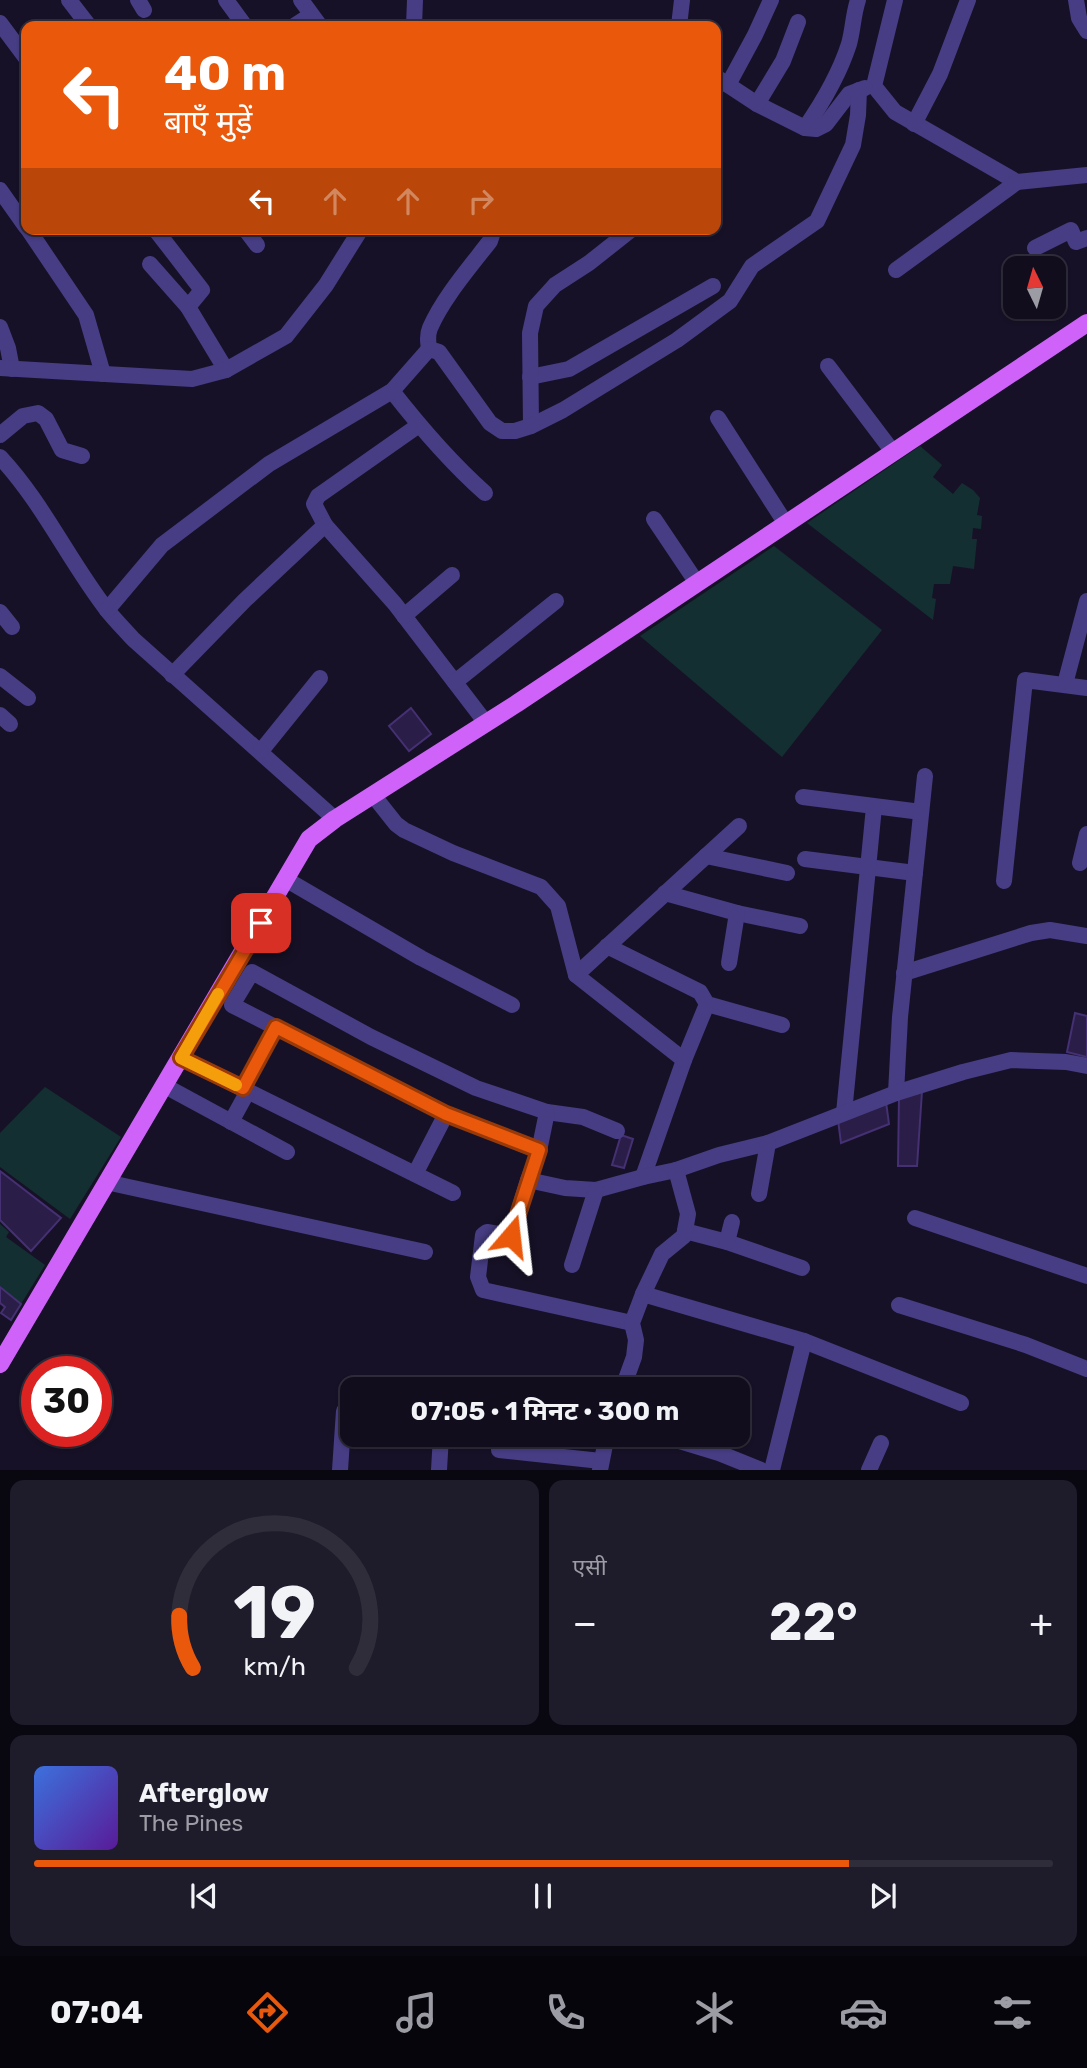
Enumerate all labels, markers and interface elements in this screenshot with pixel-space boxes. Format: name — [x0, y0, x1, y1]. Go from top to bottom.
text: 40 m — [164, 44, 286, 102]
icon: left — [49, 49, 140, 140]
text: बाएँ मुड़ें — [164, 103, 252, 141]
icon: left — [243, 182, 281, 220]
icon: ahead — [316, 182, 354, 220]
icon: ahead — [389, 182, 427, 220]
icon: right — [462, 182, 500, 220]
north arrow — [1003, 256, 1066, 318]
map controls — [1003, 256, 1066, 319]
pin — [231, 893, 291, 953]
icon: arrive — [242, 904, 280, 942]
position arrow — [474, 1199, 548, 1273]
speed limit sign: 30 — [21, 1356, 112, 1447]
text: 07:05 · 1 मिनट · 300 m — [411, 1396, 679, 1427]
text: एसी — [573, 1553, 607, 1581]
text: 19 — [233, 1571, 316, 1657]
text: 22° — [769, 1591, 858, 1653]
text: − — [573, 1600, 597, 1646]
text: + — [1029, 1600, 1053, 1646]
text: km/h — [243, 1652, 305, 1681]
text: Afterglow — [139, 1778, 269, 1809]
text: The Pines — [139, 1809, 243, 1837]
icon: previous — [185, 1877, 223, 1915]
icon: pause — [524, 1877, 562, 1915]
icon: next — [864, 1877, 902, 1915]
icon: directions — [243, 1988, 292, 2037]
icon: music — [392, 1988, 441, 2037]
icon: phone — [541, 1988, 590, 2037]
icon: climate — [690, 1988, 739, 2037]
icon: car — [839, 1988, 888, 2037]
icon: filters — [988, 1988, 1037, 2037]
text: 07:04 — [50, 1993, 143, 2031]

